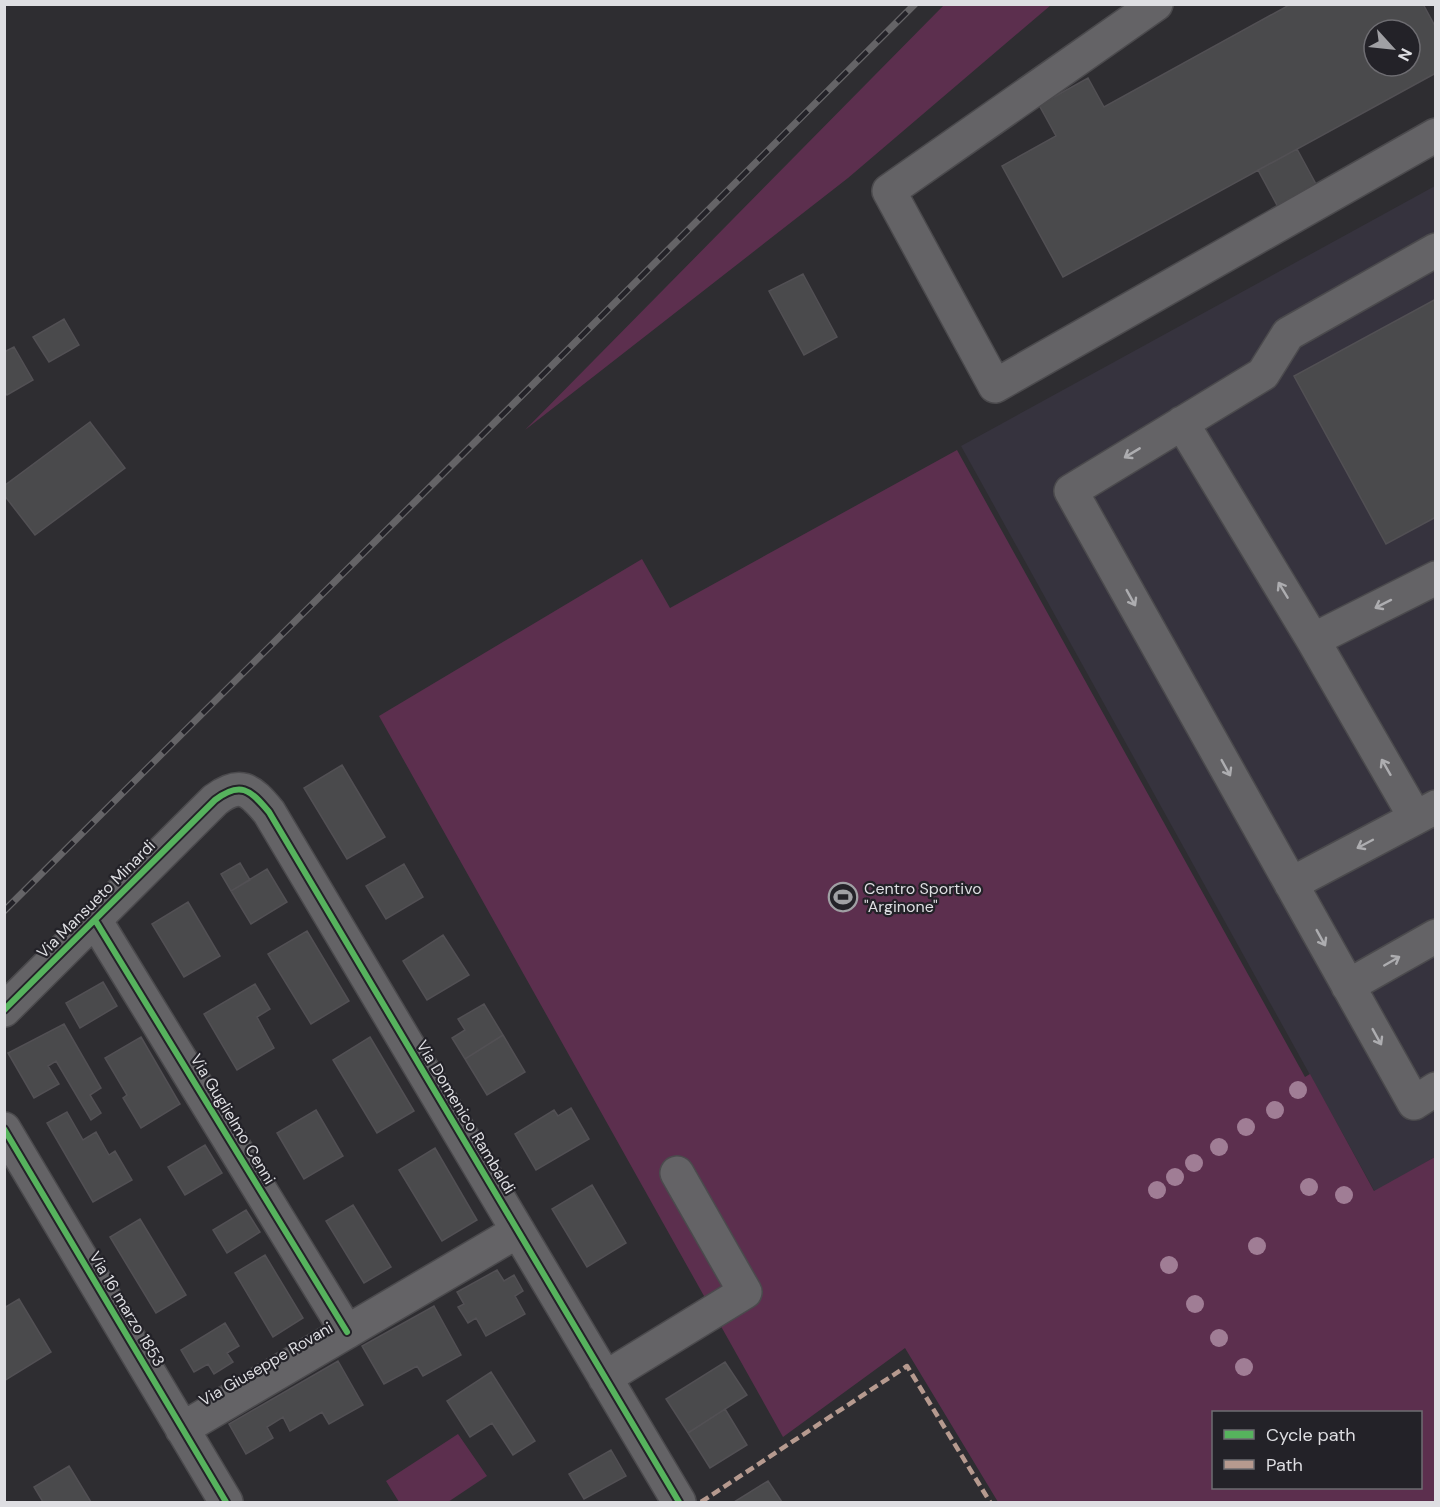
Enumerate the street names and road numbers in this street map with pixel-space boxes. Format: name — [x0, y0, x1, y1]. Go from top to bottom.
street label: Via Mansueto Minardi — [32, 835, 160, 963]
street label: Via Domenico Rambaldi — [412, 1036, 520, 1198]
street label: Via Guglielmo Cenni — [186, 1050, 280, 1188]
street label: Via 16 marzo 1853 — [84, 1248, 170, 1370]
street label: Via Giuseppe Rovani — [195, 1317, 337, 1411]

